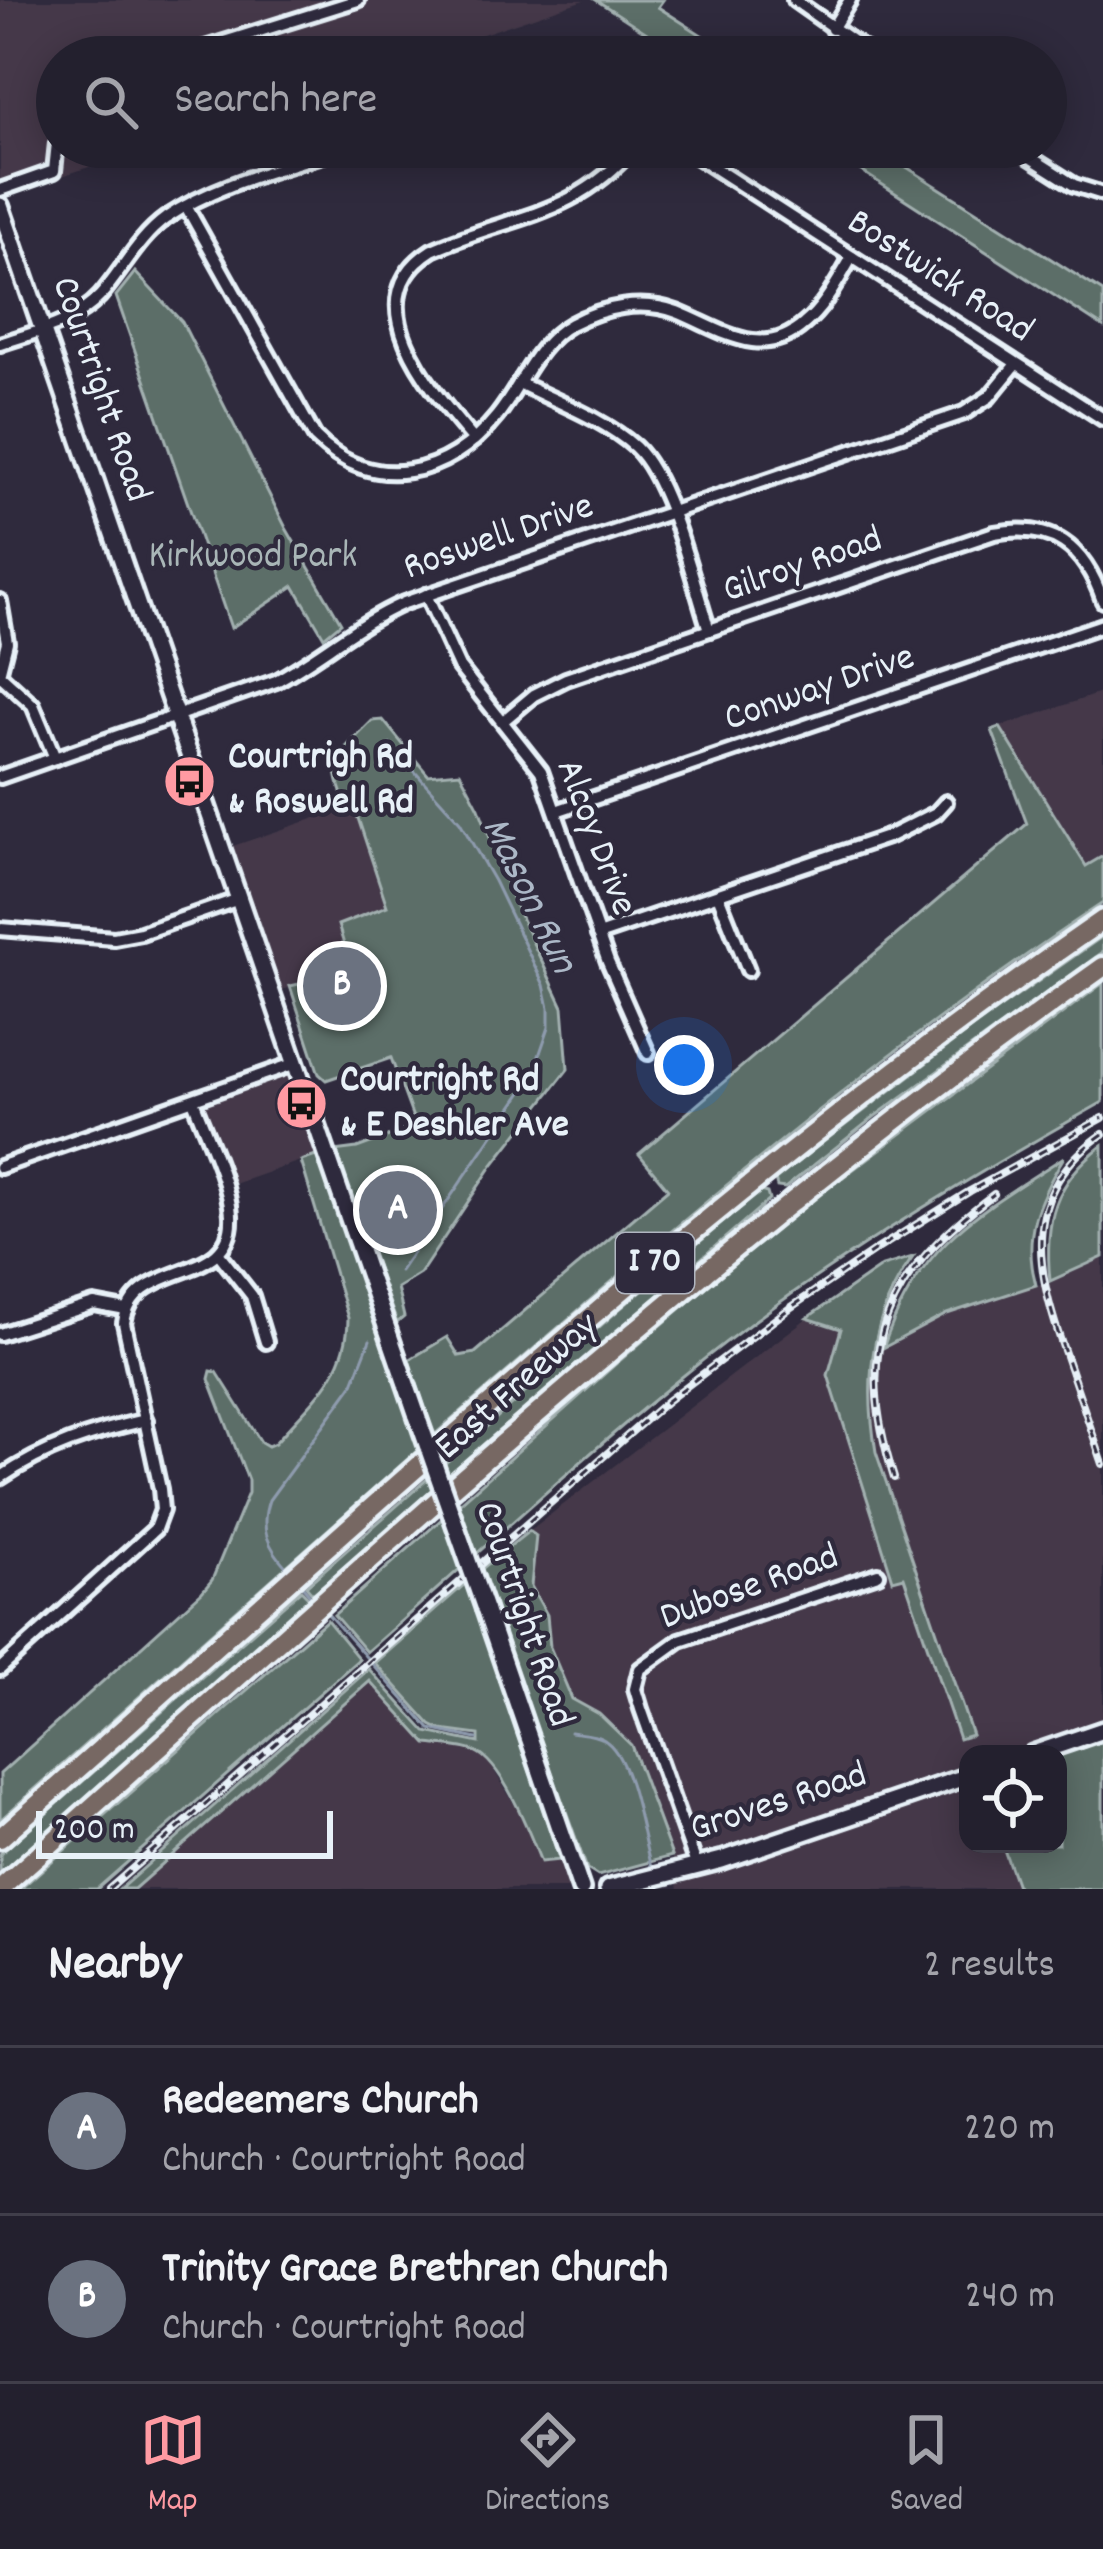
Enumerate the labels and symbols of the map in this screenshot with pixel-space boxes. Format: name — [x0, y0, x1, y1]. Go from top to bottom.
street label: Bostwick Road — [835, 197, 1043, 359]
street label: Courtright Road — [35, 270, 163, 510]
street label: Roswell Drive — [397, 481, 601, 597]
street label: Gilroy Road — [716, 514, 890, 620]
park label: Kirkwood Park — [148, 531, 358, 586]
street label: Conway Drive — [717, 632, 923, 748]
place label: Courtrigh Rd & Roswell Rd — [228, 732, 414, 832]
street label: Alcoy Drive — [539, 752, 649, 924]
bus stop icon: Courtrigh Rd & Roswell Rd — [161, 753, 217, 809]
water label: Mason Run — [463, 807, 591, 986]
pin: B — [303, 941, 381, 1031]
your location — [654, 1035, 714, 1095]
place label: Courtright Rd & E Deshler Ave — [340, 1055, 569, 1155]
bus stop icon: Courtright Rd & E Deshler Ave — [273, 1076, 329, 1132]
pin: A — [359, 1165, 437, 1255]
road number: I 70 — [616, 1233, 694, 1293]
street label: East Freeway — [424, 1300, 613, 1475]
street label: Courtright Road — [458, 1495, 586, 1735]
street label: Dubose Road — [653, 1531, 847, 1647]
street label: Groves Road — [683, 1750, 875, 1858]
scale bar — [36, 1805, 333, 1858]

